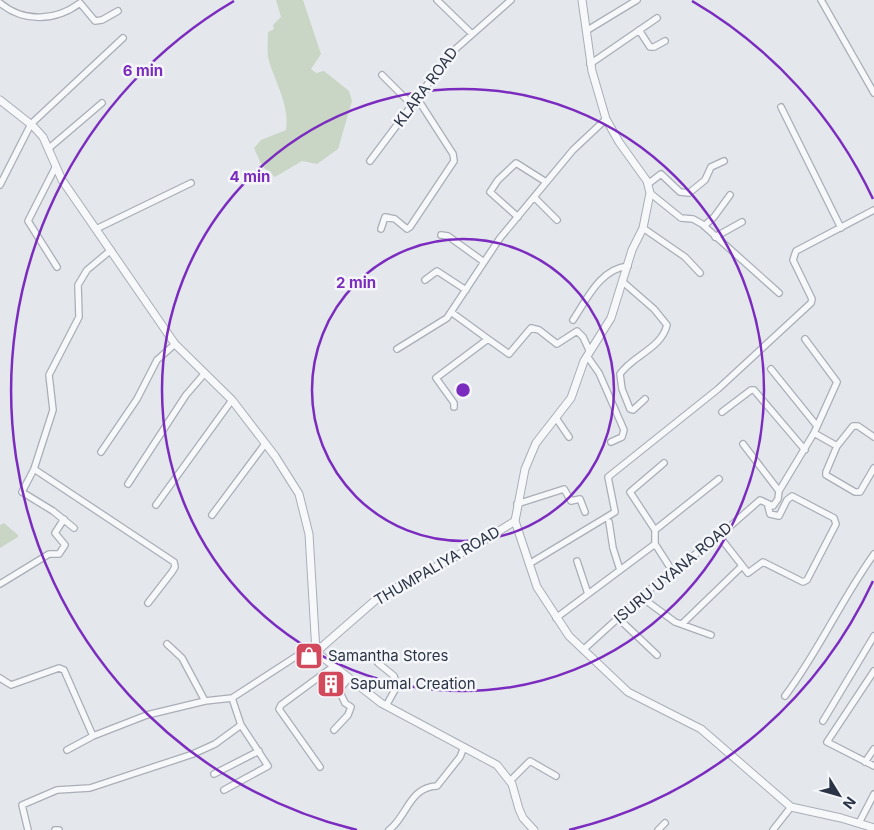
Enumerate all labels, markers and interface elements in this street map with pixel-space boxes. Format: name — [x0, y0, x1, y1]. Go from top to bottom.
street label: KLARA ROAD — [389, 43, 462, 130]
text: 6 min — [123, 61, 163, 80]
text: 4 min — [230, 167, 270, 186]
text: 2 min — [336, 273, 376, 292]
centre of rings — [454, 381, 472, 399]
street label: ISURU UYANA ROAD — [610, 518, 736, 627]
street label: THUMPALIYA ROAD — [370, 522, 503, 609]
shop icon: Samantha Stores — [294, 641, 324, 671]
place label: Samantha Stores — [328, 646, 448, 665]
building icon: Sapumal Creation — [316, 669, 346, 699]
place label: Sapumal Creation — [350, 674, 476, 693]
north arrow — [814, 770, 864, 820]
text: N — [840, 794, 860, 813]

